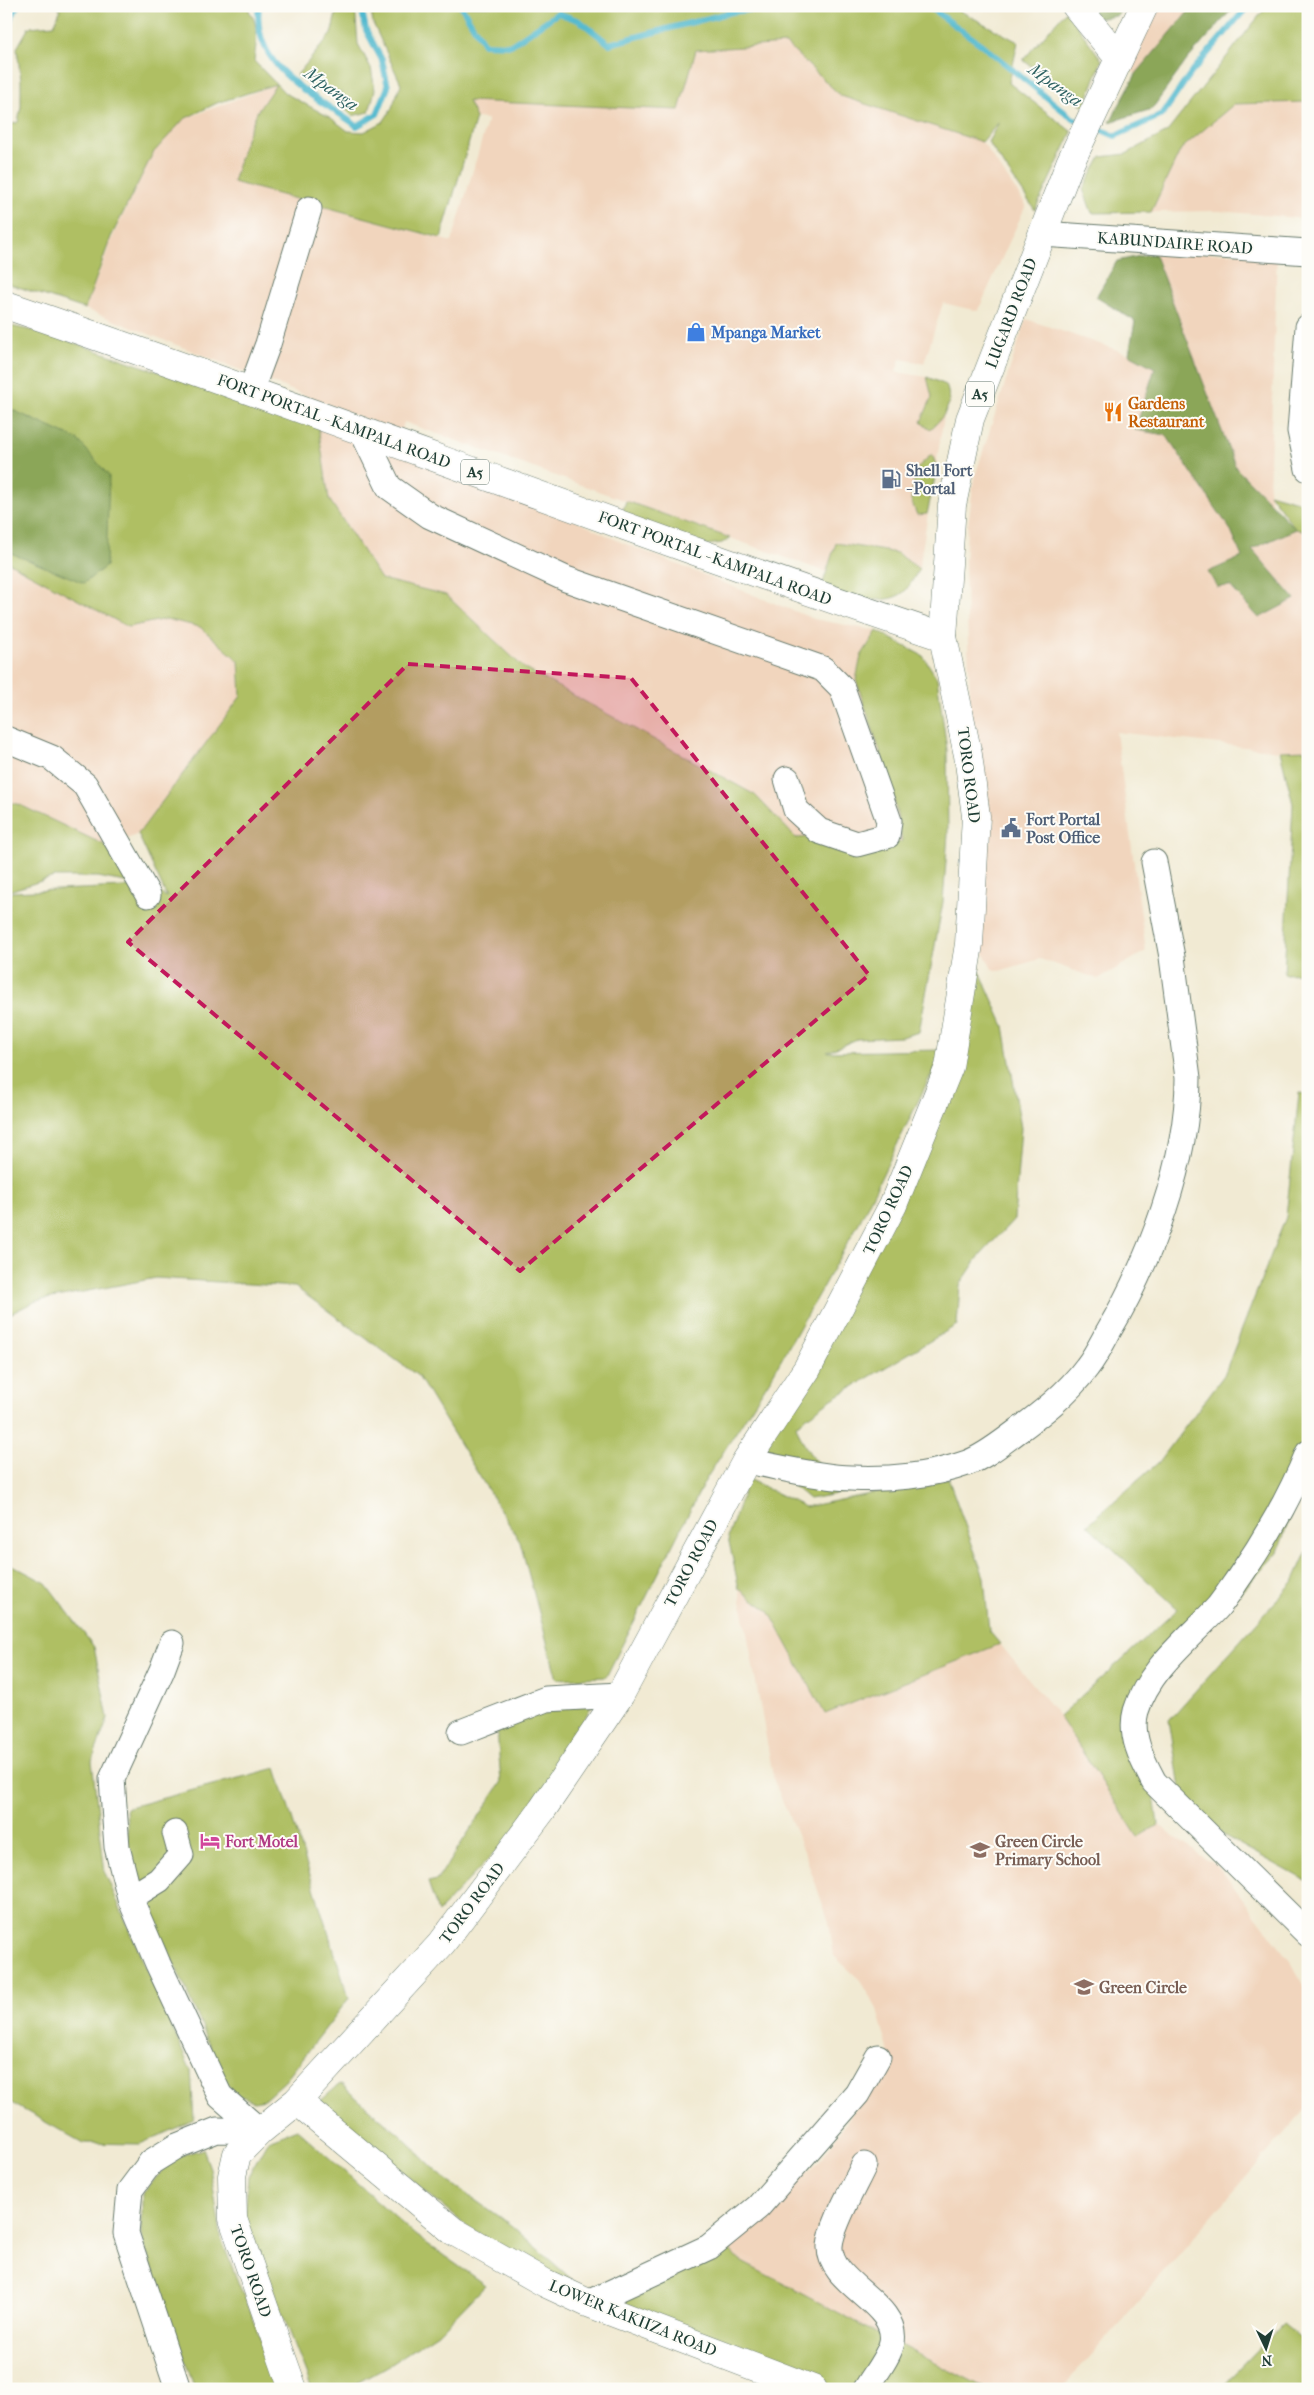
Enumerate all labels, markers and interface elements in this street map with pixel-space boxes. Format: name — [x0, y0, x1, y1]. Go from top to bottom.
water label: Mpanga — [1022, 57, 1086, 111]
water label: Mpanga — [298, 61, 362, 115]
street label: KABUNDAIRE ROAD — [1096, 228, 1254, 258]
street label: LUGARD ROAD — [981, 255, 1041, 371]
shop icon: Mpanga Market — [685, 321, 707, 343]
place label: Mpanga Market — [710, 323, 821, 343]
street label: FORT PORTAL - KAMPALA ROAD — [215, 370, 453, 472]
road number: A5 — [966, 382, 994, 406]
place label: Gardens Restaurant — [1128, 394, 1205, 431]
restaurant icon: Gardens Restaurant — [1102, 401, 1124, 423]
road number: A5 — [461, 460, 489, 484]
place label: Shell Fort - Portal — [906, 461, 973, 498]
fuel station icon: Shell Fort - Portal — [880, 468, 902, 490]
street label: FORT PORTAL - KAMPALA ROAD — [596, 507, 834, 609]
street label: TORO ROAD — [954, 726, 984, 824]
place label: Fort Portal Post Office — [1025, 810, 1101, 847]
public building icon: Fort Portal Post Office — [1000, 817, 1022, 839]
street label: TORO ROAD — [859, 1162, 917, 1258]
street label: TORO ROAD — [660, 1516, 722, 1610]
hotel icon: Fort Motel — [199, 1830, 221, 1852]
place label: Fort Motel — [224, 1832, 299, 1851]
place label: Green Circle Primary School — [995, 1832, 1101, 1870]
school or university icon: Green Circle Primary School — [969, 1839, 991, 1861]
street label: TORO ROAD — [435, 1859, 509, 1947]
school or university icon: Green Circle — [1073, 1976, 1095, 1998]
place label: Green Circle — [1099, 1978, 1187, 1997]
street label: TORO ROAD — [226, 2222, 276, 2320]
street label: LOWER KAKIIZA ROAD — [546, 2276, 720, 2360]
north arrow — [1242, 2322, 1292, 2372]
text: N — [1261, 2352, 1273, 2369]

